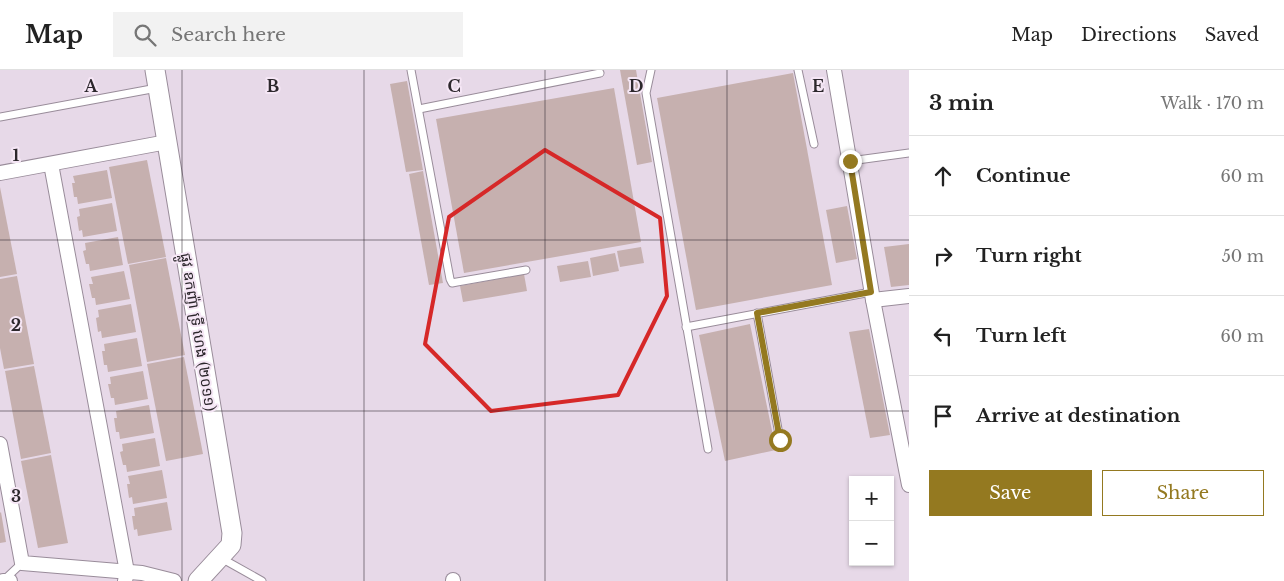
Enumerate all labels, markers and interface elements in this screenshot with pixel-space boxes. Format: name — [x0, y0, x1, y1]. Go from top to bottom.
search box — [113, 12, 463, 57]
text: Map — [25, 20, 83, 49]
icon: search — [131, 21, 159, 49]
text: Search here — [171, 23, 286, 46]
text: Map — [1011, 24, 1053, 46]
text: Directions — [1081, 24, 1177, 46]
text: Saved — [1205, 24, 1259, 46]
text: A — [84, 76, 99, 96]
text: B — [267, 76, 280, 96]
text: C — [447, 76, 461, 96]
text: D — [629, 76, 643, 96]
text: E — [812, 76, 824, 96]
text: 3 min — [929, 90, 994, 116]
text: Walk · 170 m — [1161, 93, 1264, 113]
text: 1 — [13, 145, 20, 165]
route end — [839, 150, 862, 173]
icon: ahead — [929, 162, 957, 190]
text: Continue — [976, 164, 1071, 187]
text: 60 m — [1221, 166, 1264, 186]
icon: right — [929, 242, 957, 270]
text: Turn right — [976, 244, 1082, 267]
text: 50 m — [1222, 246, 1264, 266]
street label: ផ្លូវ ឧកញ៉ា ទ្រី ហេង (២០១១) — [172, 251, 220, 413]
text: 2 — [11, 315, 21, 335]
icon: left — [929, 322, 957, 350]
text: Turn left — [976, 324, 1067, 347]
text: 60 m — [1221, 326, 1264, 346]
icon: arrive — [929, 402, 957, 430]
text: Arrive at destination — [976, 404, 1180, 427]
route start — [769, 429, 792, 452]
button: Save — [929, 470, 1092, 516]
button: Share — [1102, 470, 1264, 516]
map controls — [849, 476, 894, 566]
button: + — [849, 476, 894, 521]
text: 3 — [11, 486, 21, 506]
button: − — [849, 521, 894, 566]

